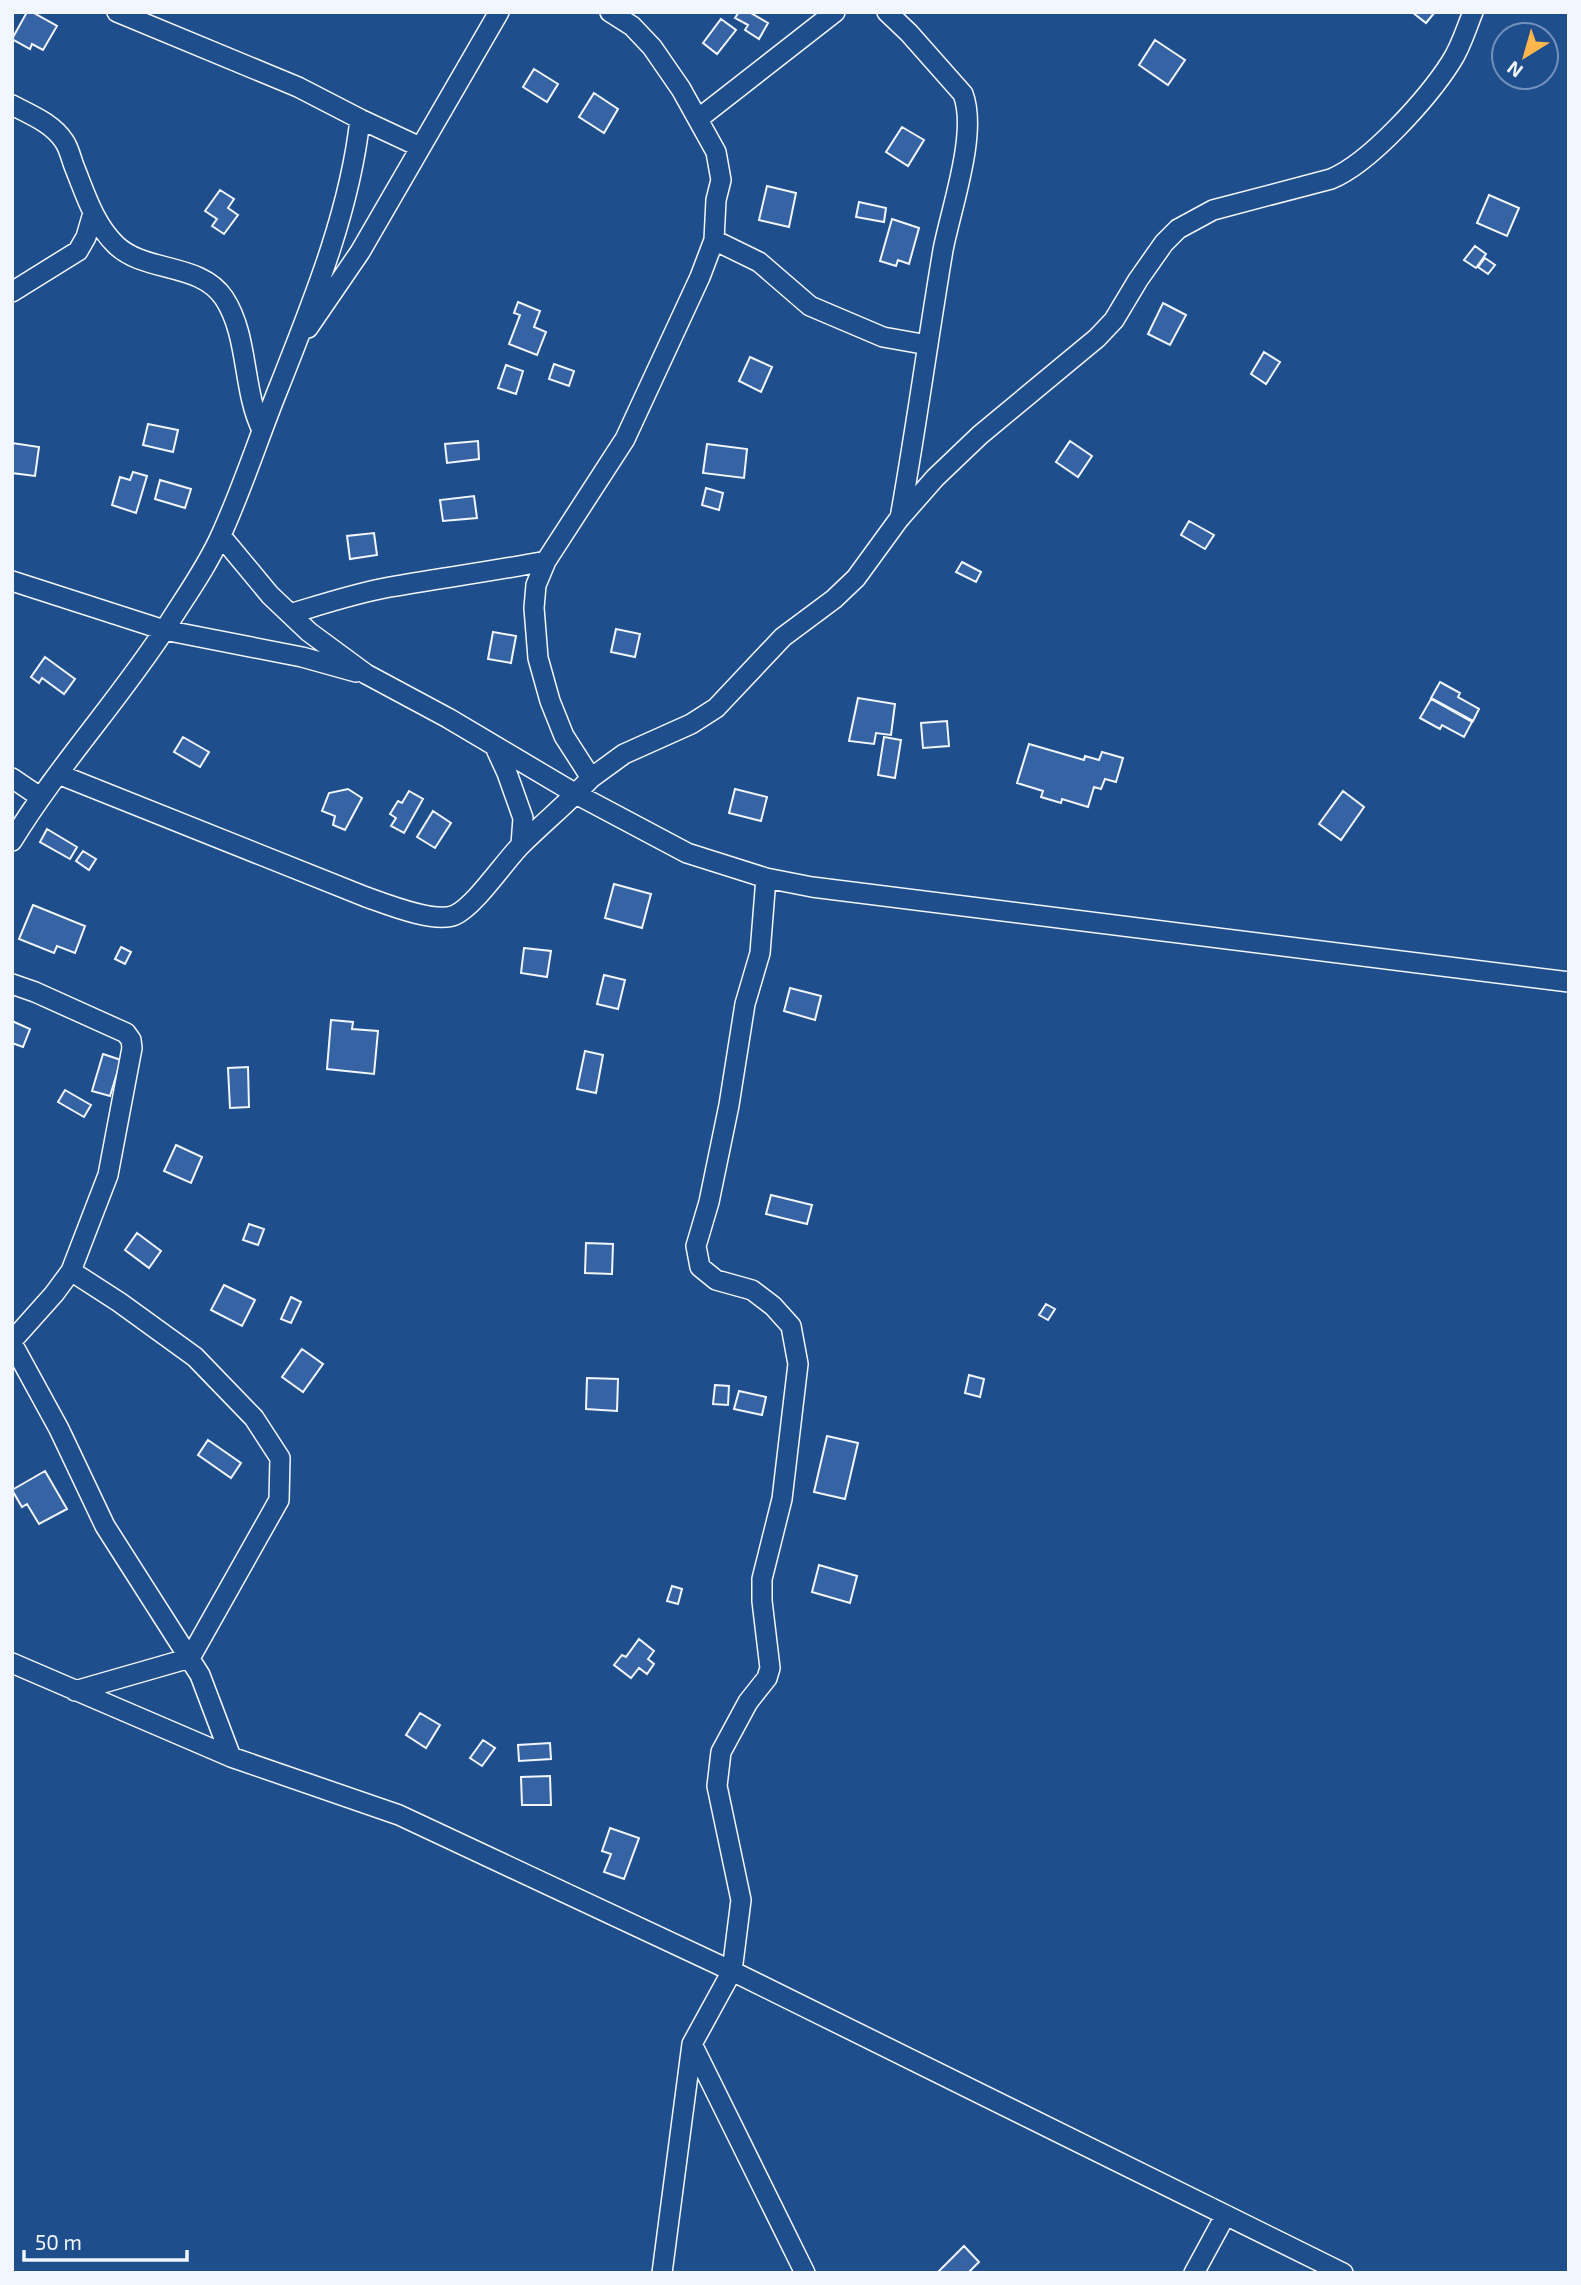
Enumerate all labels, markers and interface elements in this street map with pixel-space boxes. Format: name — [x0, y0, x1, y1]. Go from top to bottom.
north arrow — [1490, 21, 1560, 91]
text: N — [1502, 57, 1527, 83]
scale bar — [24, 2218, 187, 2262]
text: 50 m — [35, 2229, 82, 2254]

